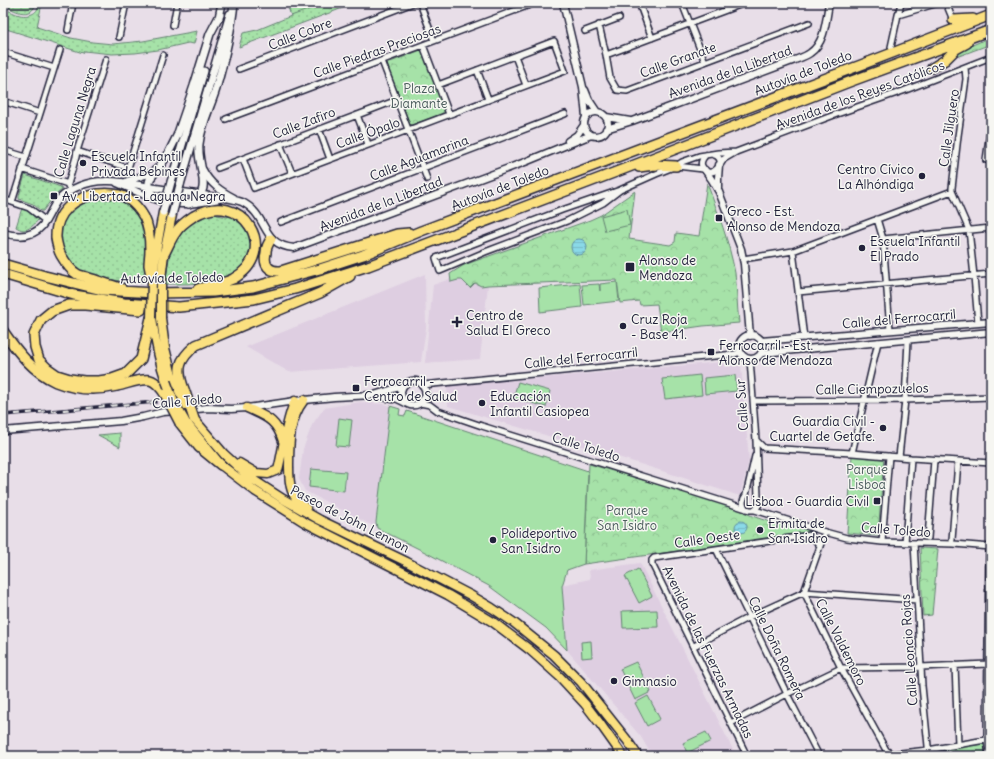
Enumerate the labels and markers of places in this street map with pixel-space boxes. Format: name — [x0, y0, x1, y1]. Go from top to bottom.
place label: Escuela Infantil Privada Bebines — [91, 148, 185, 180]
marker: Escuela Infantil Privada Bebines — [78, 158, 88, 168]
place label: Centro Cívico La Alhóndiga — [837, 161, 914, 193]
marker: Centro Cívico La Alhóndiga — [917, 171, 927, 181]
place label: Av. Libertad - Laguna Negra — [62, 188, 226, 205]
marker: Av. Libertad - Laguna Negra — [49, 191, 59, 201]
place label: Greco - Est. Alonso de Mendoza — [727, 203, 840, 235]
marker: Greco - Est. Alonso de Mendoza — [714, 213, 724, 223]
place label: Escuela Infantil El Prado — [870, 233, 960, 265]
marker: Escuela Infantil El Prado — [857, 243, 867, 253]
place label: Alonso de Mendoza — [639, 252, 696, 284]
marker: Alonso de Mendoza — [624, 261, 636, 273]
place label: Centro de Salud El Greco — [466, 307, 551, 339]
place label: Cruz Roja - Base 41. — [631, 311, 687, 343]
marker: Centro de Salud El Greco — [451, 316, 463, 328]
marker: Cruz Roja - Base 41. — [618, 321, 628, 331]
place label: Ferrocarril - Est. Alonso de Mendoza — [719, 337, 832, 369]
marker: Ferrocarril - Est. Alonso de Mendoza — [706, 347, 716, 357]
place label: Ferrocarril - Centro de Salud — [364, 373, 457, 405]
marker: Ferrocarril - Centro de Salud — [351, 383, 361, 393]
place label: Educación Infantil Casiopea — [490, 388, 589, 420]
marker: Educación Infantil Casiopea — [477, 398, 487, 408]
place label: Guardia Civil - Cuartel de Getafe. — [770, 413, 875, 445]
marker: Guardia Civil - Cuartel de Getafe. — [878, 423, 888, 433]
place label: Lisboa - Guardia Civil — [745, 493, 869, 510]
marker: Lisboa - Guardia Civil — [872, 496, 882, 506]
place label: Ermita de San Isidro — [768, 515, 828, 547]
place label: Polideportivo San Isidro — [501, 525, 577, 557]
marker: Ermita de San Isidro — [755, 525, 765, 535]
marker: Polideportivo San Isidro — [488, 535, 498, 545]
place label: Gimnasio — [622, 673, 677, 690]
marker: Gimnasio — [609, 676, 619, 686]

